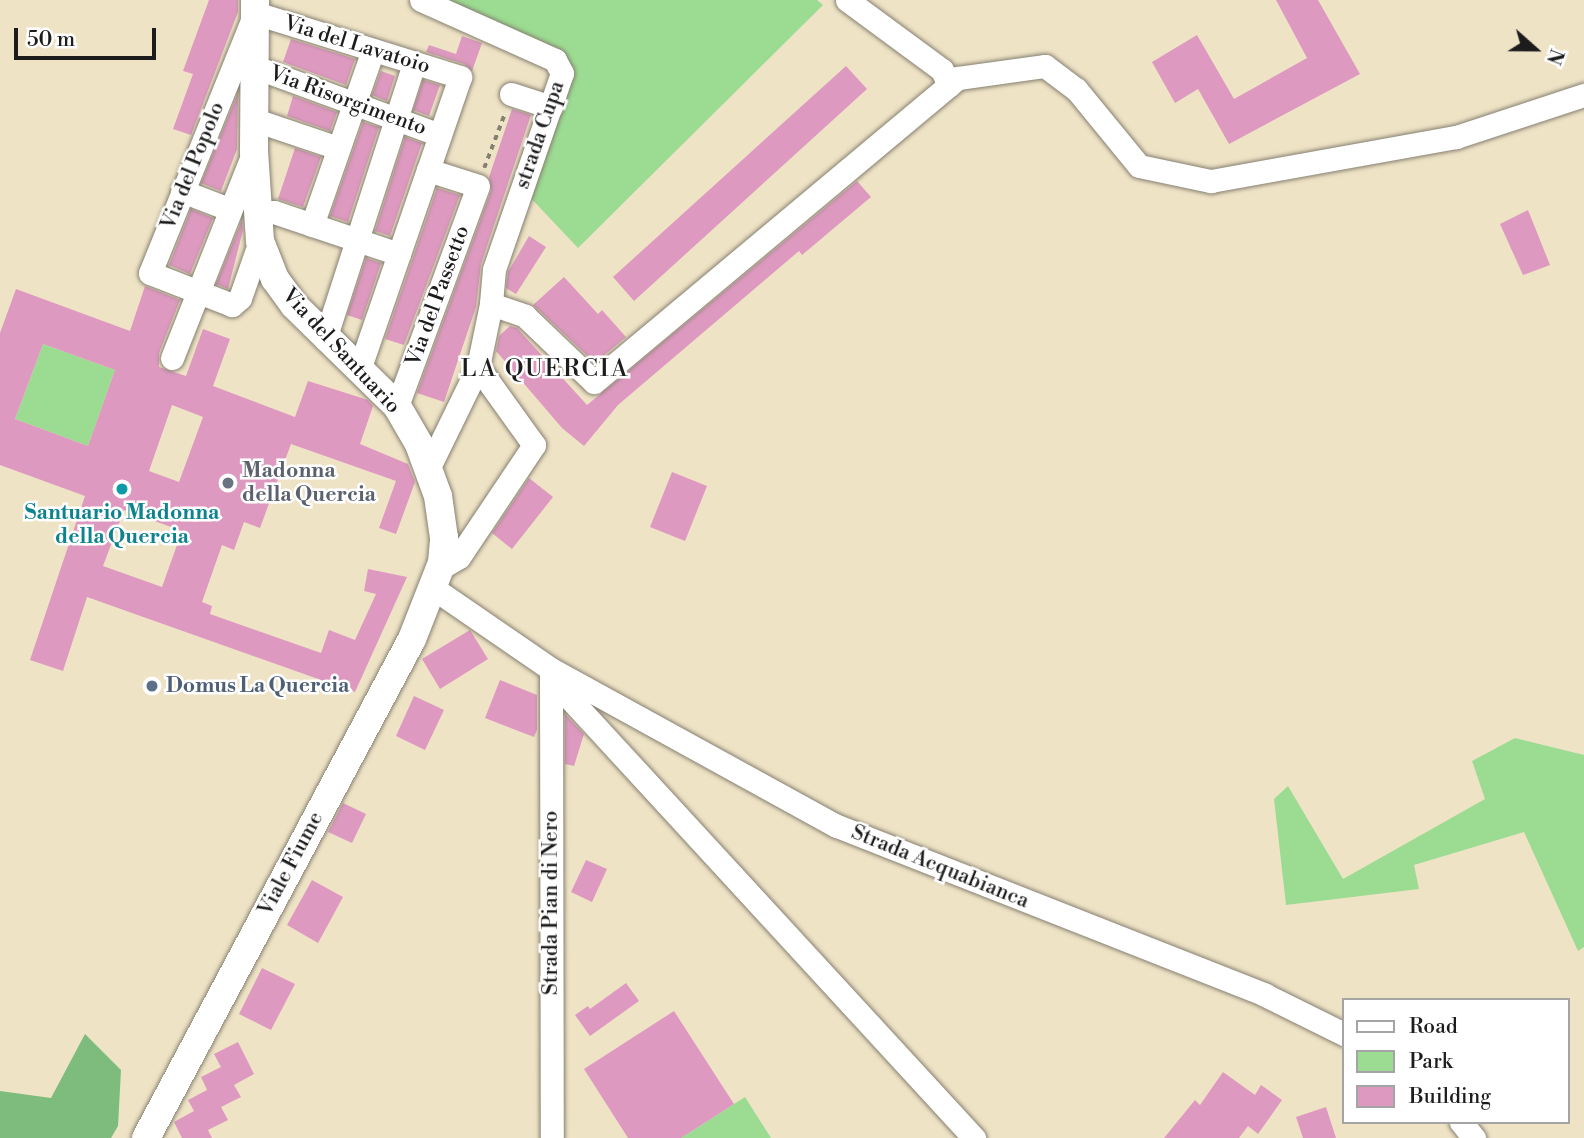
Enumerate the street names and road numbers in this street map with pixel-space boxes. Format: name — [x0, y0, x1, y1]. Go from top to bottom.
street label: Via del Lavatoio — [281, 11, 433, 79]
street label: Via Risorgimento — [266, 61, 430, 141]
street label: strada Cupa — [510, 78, 570, 192]
street label: Via del Popolo — [156, 98, 230, 234]
street label: Via del Passetto — [401, 222, 475, 370]
street label: Via del Santuario — [276, 283, 406, 419]
street label: Viale Fiume — [253, 808, 329, 920]
street label: Strada Pian di Nero — [538, 811, 564, 995]
street label: Strada Acquabianca — [848, 820, 1032, 914]

